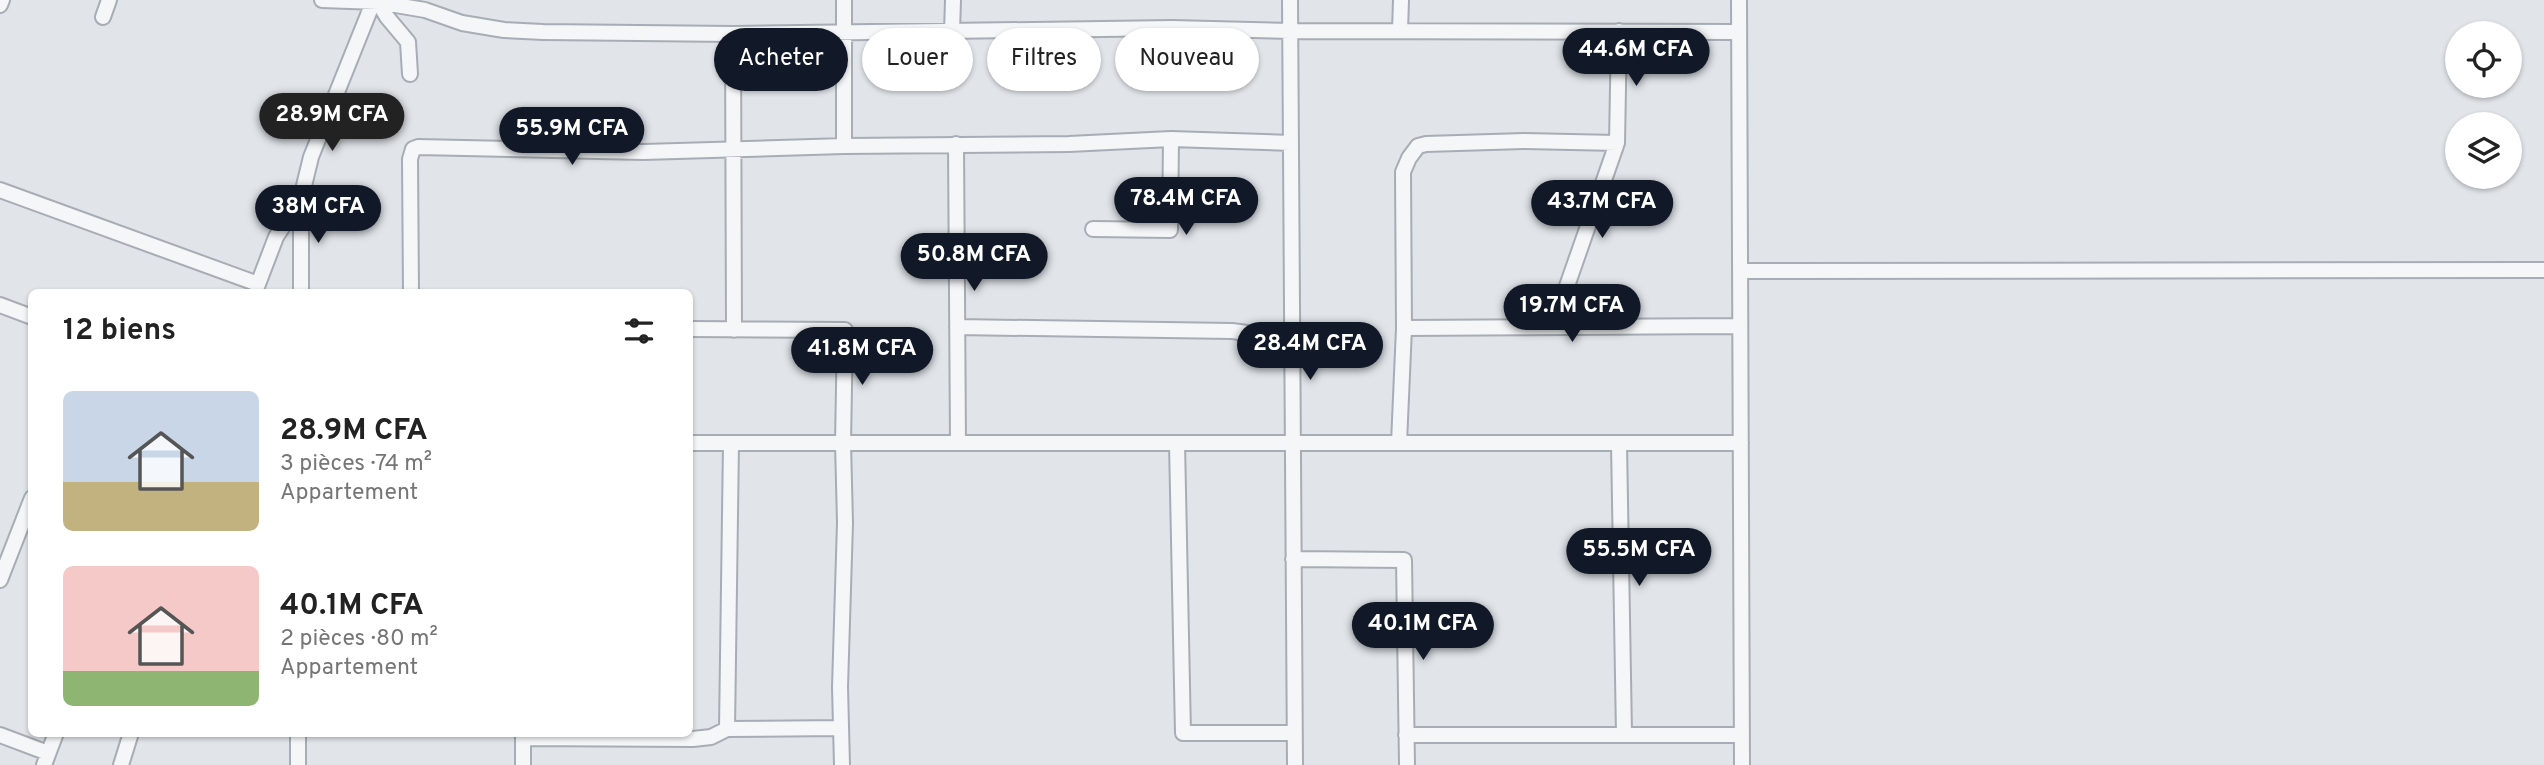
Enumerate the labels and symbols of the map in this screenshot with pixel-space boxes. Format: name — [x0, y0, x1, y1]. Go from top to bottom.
pin: 44.6M CFA — [1556, 28, 1716, 88]
pin: 28.9M CFA — [252, 94, 412, 153]
pin: 55.9M CFA — [492, 108, 652, 167]
pin: 78.4M CFA — [1106, 177, 1266, 237]
pin: 43.7M CFA — [1522, 180, 1682, 240]
pin: 38M CFA — [253, 186, 383, 245]
pin: 50.8M CFA — [894, 233, 1054, 293]
pin: 19.7M CFA — [1492, 284, 1652, 344]
pin: 28.4M CFA — [1230, 322, 1390, 382]
pin: 41.8M CFA — [782, 328, 942, 387]
pin: 55.5M CFA — [1559, 528, 1719, 588]
pin: 40.1M CFA — [1343, 602, 1503, 662]

